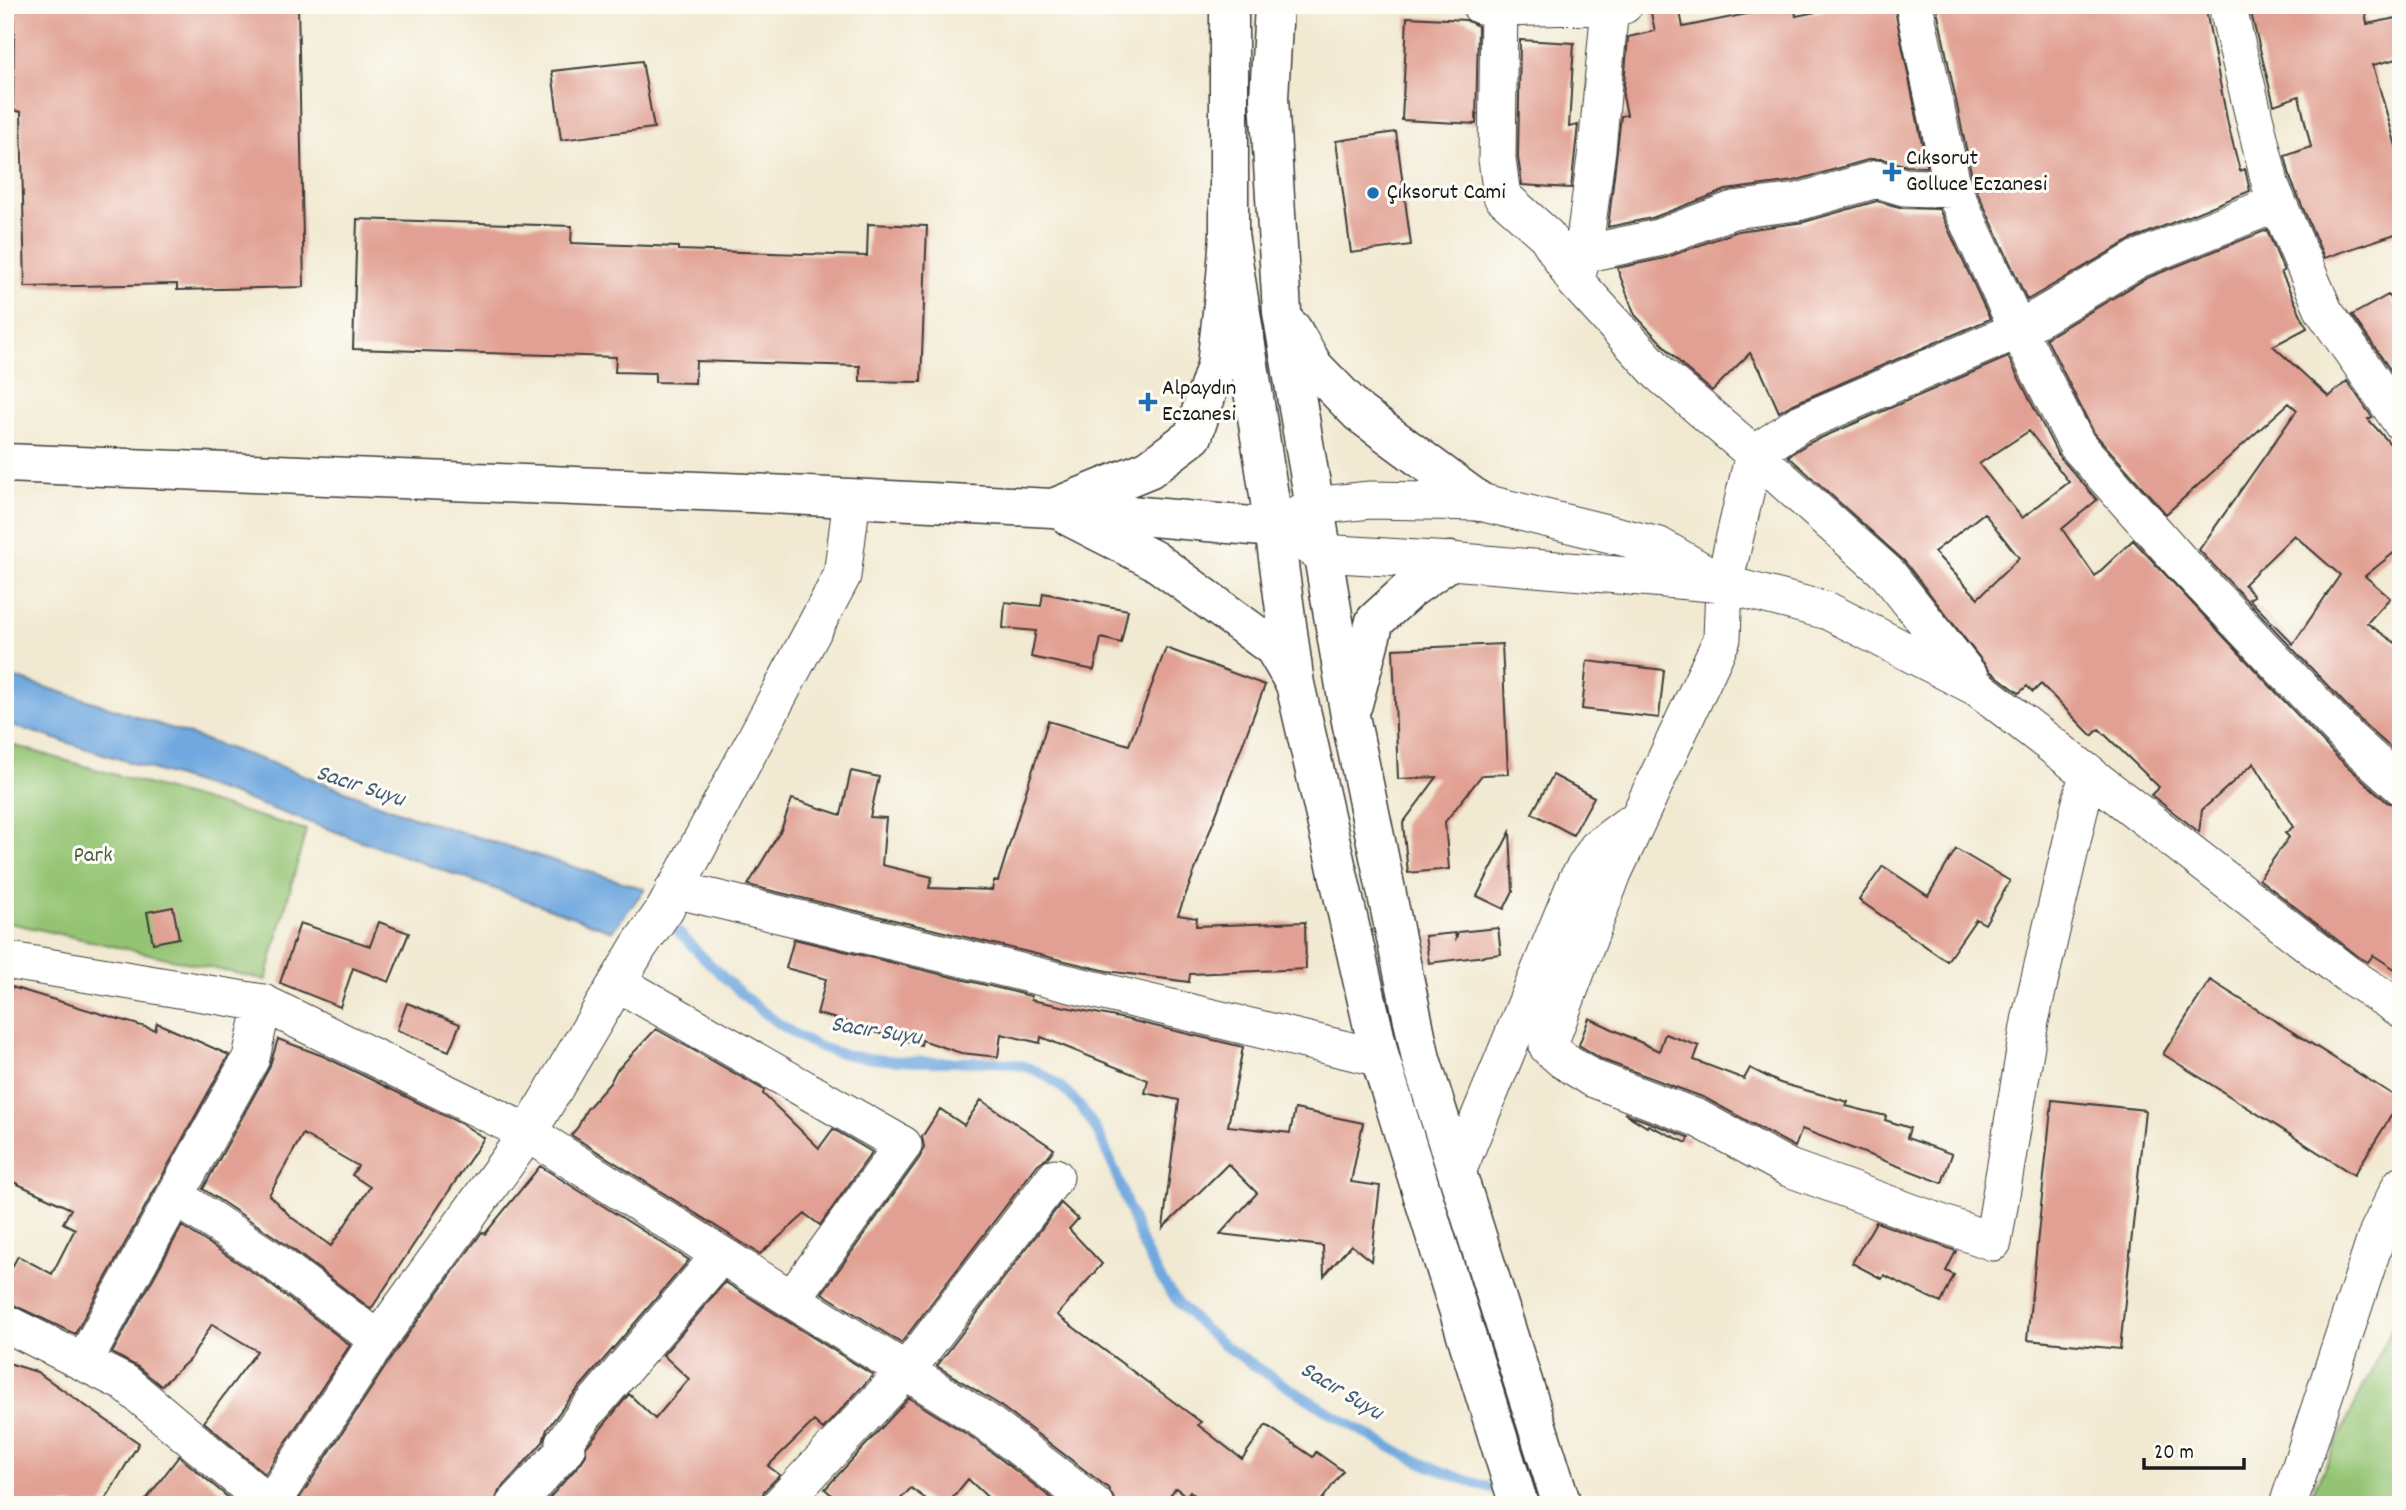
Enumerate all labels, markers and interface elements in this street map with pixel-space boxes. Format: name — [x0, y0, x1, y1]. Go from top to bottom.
place label: Cıksorut Golluce Eczanesi — [1906, 143, 2047, 202]
marker: Cıksorut Golluce Eczanesi — [1884, 164, 1900, 180]
place label: Çıksorut Cami — [1387, 177, 1506, 210]
marker: Çıksorut Cami — [1365, 185, 1381, 201]
place label: Alpaydın Eczanesi — [1162, 373, 1236, 432]
marker: Alpaydın Eczanesi — [1140, 394, 1156, 410]
water label: Sacır Suyu — [311, 757, 410, 818]
park label: Park — [73, 840, 113, 873]
water label: Sacır Suyu — [828, 1008, 925, 1056]
water label: Sacır Suyu — [1293, 1354, 1390, 1431]
scale bar — [2144, 1426, 2243, 1470]
text: 20 m — [2154, 1439, 2194, 1469]

